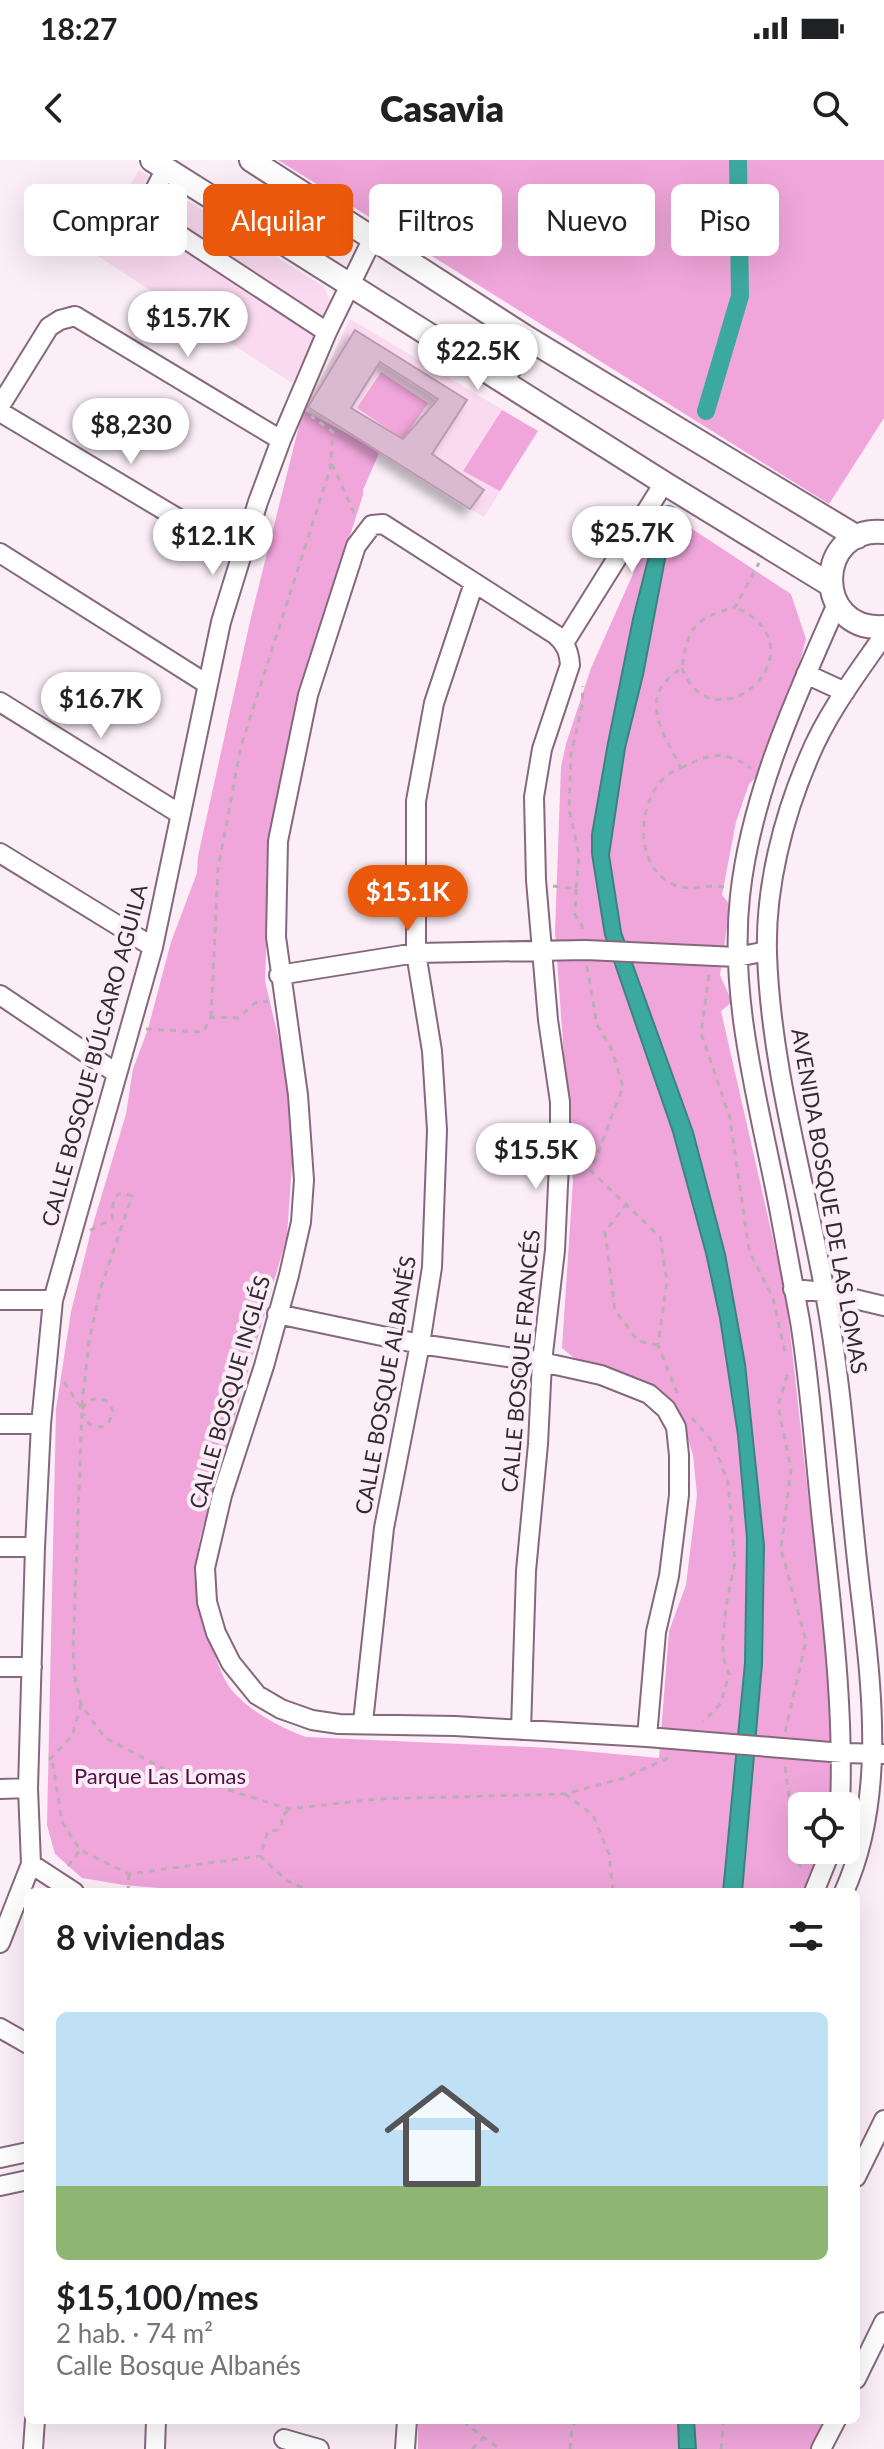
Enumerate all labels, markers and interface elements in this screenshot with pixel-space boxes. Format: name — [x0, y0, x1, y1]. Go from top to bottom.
text: 18:27 — [40, 10, 117, 46]
icon: back — [32, 86, 76, 130]
text: Casavia — [380, 86, 504, 130]
icon: search — [808, 86, 852, 130]
chip: Comprar — [24, 184, 187, 256]
chip: Alquilar — [203, 184, 353, 256]
chip: Filtros — [369, 184, 502, 256]
chip: Nuevo — [518, 184, 655, 256]
chip: Piso — [671, 184, 779, 256]
pin: $15.7K — [123, 291, 253, 359]
text: $15.7K — [146, 301, 230, 333]
pin: $22.5K — [413, 324, 543, 392]
text: $22.5K — [436, 334, 520, 366]
pin: $8,230 — [66, 398, 196, 466]
text: $8,230 — [90, 408, 172, 440]
pin: $25.7K — [567, 506, 697, 574]
pin: $12.1K — [148, 509, 278, 577]
text: $25.7K — [590, 516, 674, 548]
text: $12.1K — [171, 519, 255, 551]
pin: $16.7K — [36, 672, 166, 740]
text: $16.7K — [59, 682, 143, 714]
pin: $15.1K — [343, 865, 473, 933]
text: $15.1K — [366, 875, 450, 907]
street label: CALLE BOSQUE BÚLGARO AGUILA — [35, 881, 153, 1229]
street label: AVENIDA BOSQUE DE LAS LOMAS — [786, 1026, 874, 1376]
pin: $15.5K — [471, 1123, 601, 1191]
text: $15.5K — [494, 1133, 578, 1165]
street label: CALLE BOSQUE FRANCÉS — [495, 1228, 545, 1494]
street label: CALLE BOSQUE ALBANÉS — [349, 1254, 421, 1516]
street label: CALLE BOSQUE INGLÉS — [183, 1272, 275, 1512]
park label: Parque Las Lomas — [74, 1762, 246, 1789]
map controls — [788, 1792, 860, 1864]
button: locate — [788, 1792, 860, 1864]
icon: filters — [784, 1914, 828, 1958]
text: 8 viviendas — [56, 1916, 225, 1957]
icon: home — [370, 2064, 514, 2208]
text: $15,100/mes — [56, 2276, 259, 2317]
text: 2 hab. · 74 m² — [56, 2317, 213, 2349]
text: Calle Bosque Albanés — [56, 2349, 301, 2381]

